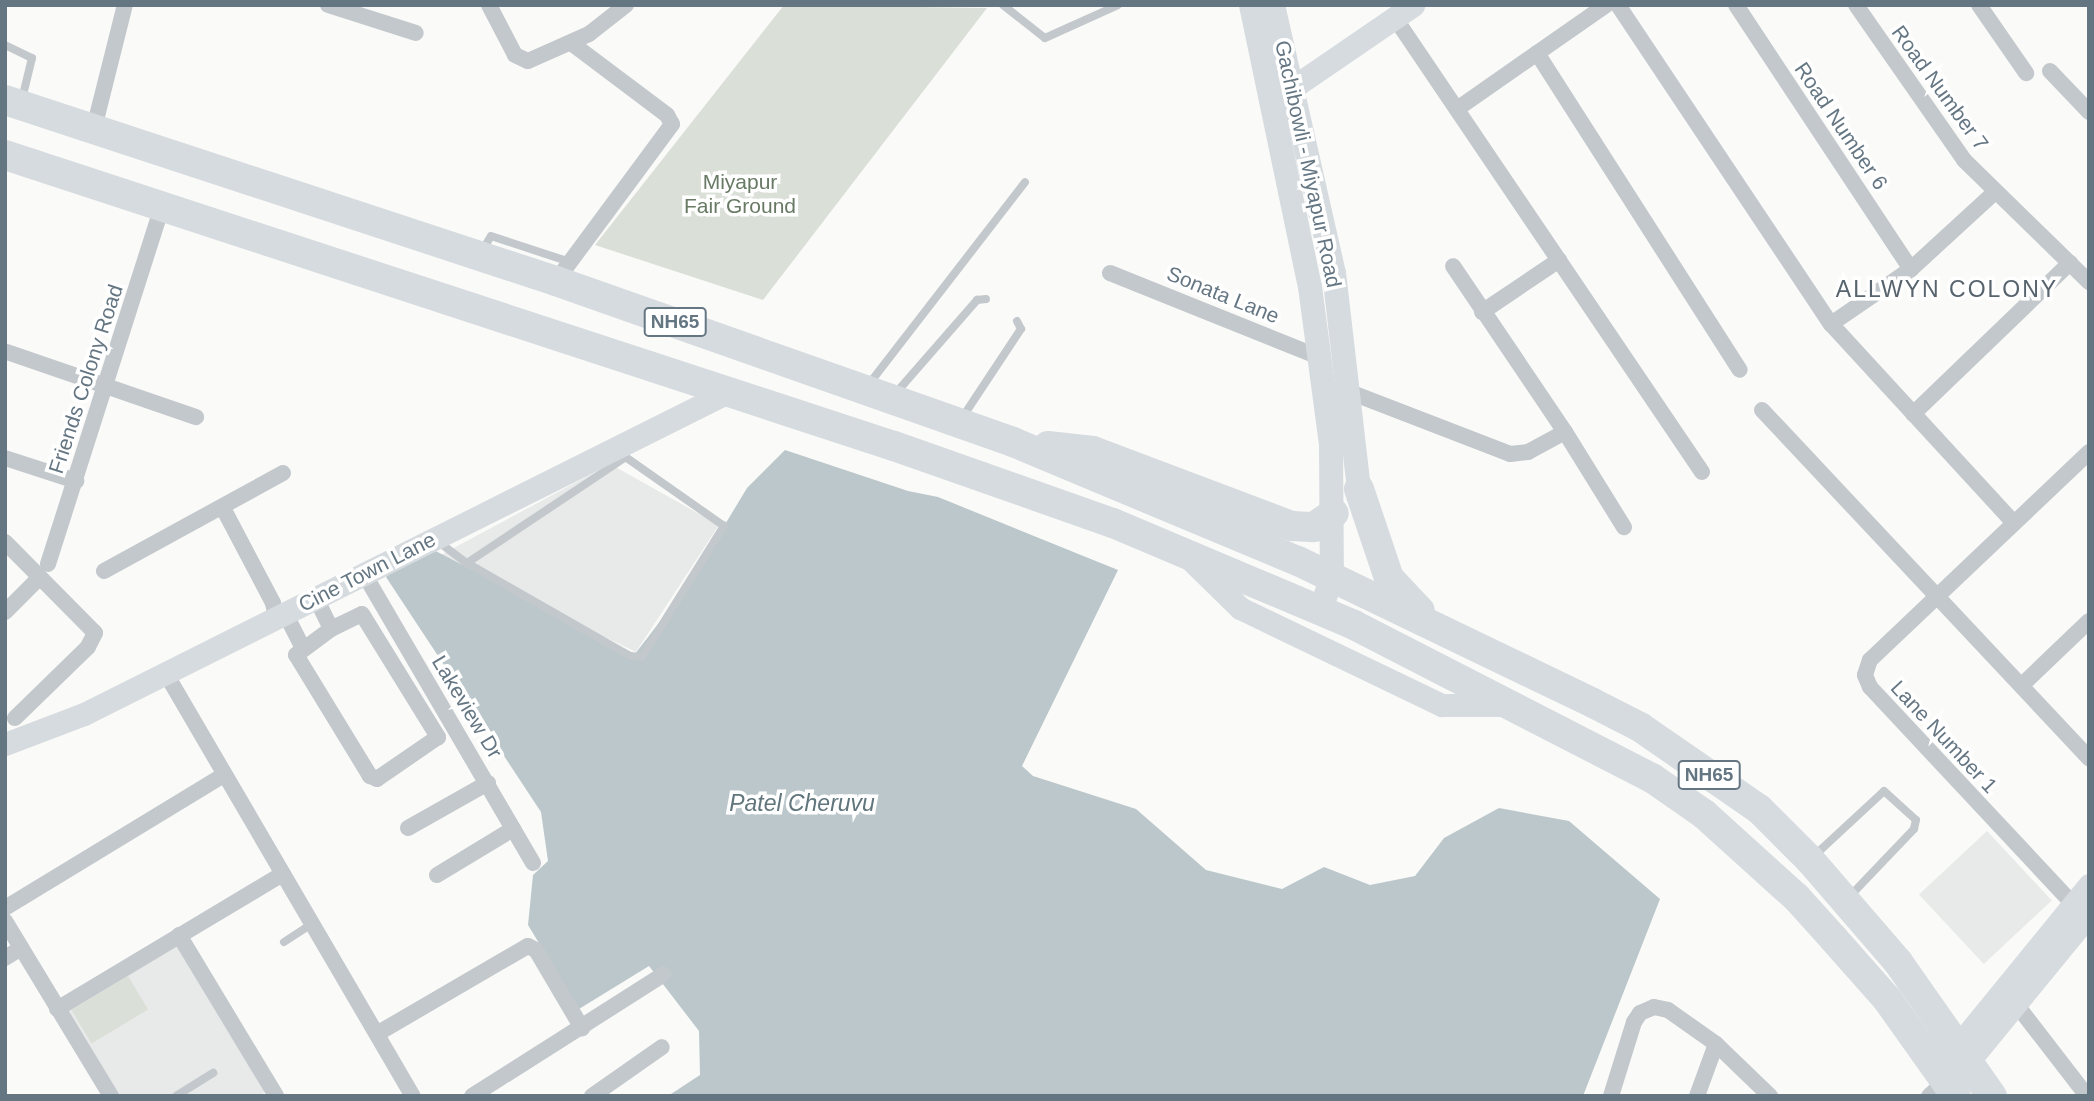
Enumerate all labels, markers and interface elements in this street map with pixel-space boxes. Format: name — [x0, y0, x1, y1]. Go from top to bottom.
street label: Road Number 7 — [1886, 21, 1994, 155]
street label: Gachibowli - Miyapur Road — [1269, 38, 1347, 290]
street label: Road Number 6 — [1789, 58, 1893, 194]
park label: Miyapur Fair Ground — [684, 169, 796, 219]
street label: Sonata Lane — [1163, 261, 1283, 329]
district label: ALLWYN COLONY — [1837, 275, 2057, 303]
street label: Friends Colony Road — [44, 281, 128, 477]
road number: NH65 — [644, 306, 706, 338]
street label: Cine Town Lane — [294, 527, 440, 617]
street label: Lakeview Dr — [426, 651, 508, 763]
street label: Lane Number 1 — [1885, 675, 2003, 799]
road number: NH65 — [1678, 760, 1740, 790]
water label: Patel Cheruvu — [729, 789, 875, 817]

